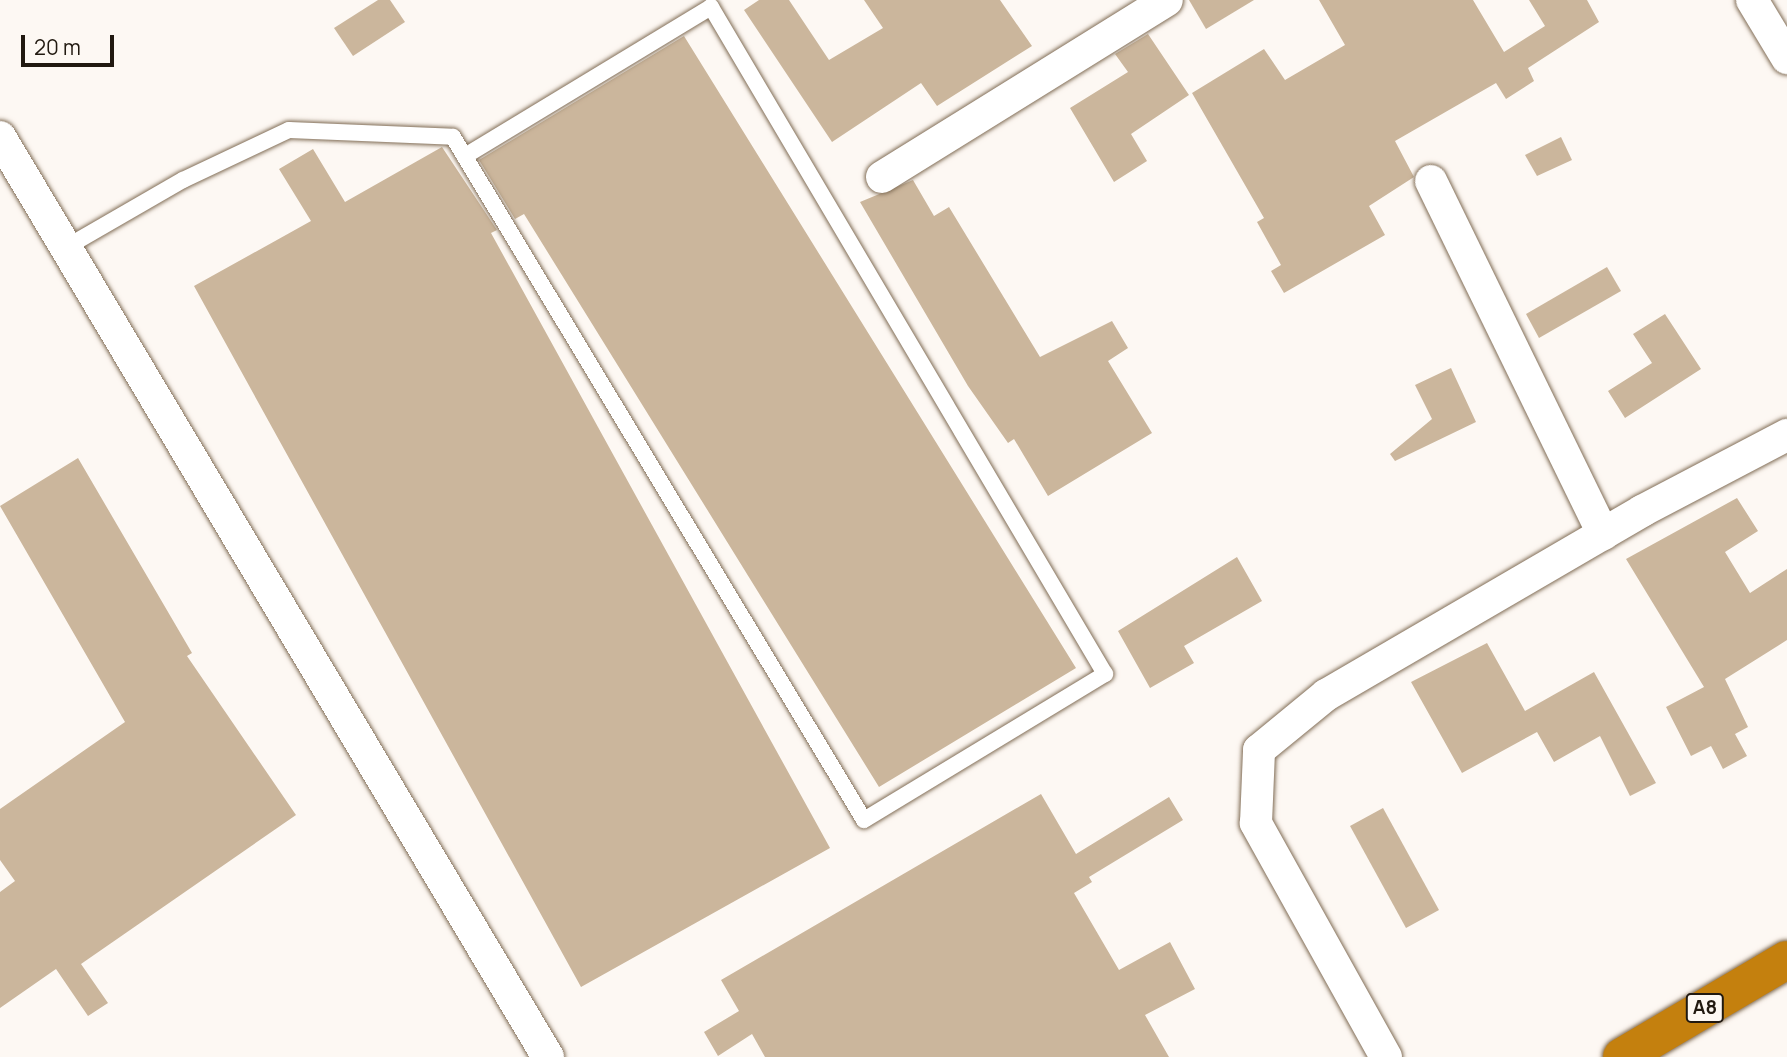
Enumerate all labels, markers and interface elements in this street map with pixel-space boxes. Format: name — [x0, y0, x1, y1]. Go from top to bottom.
scale bar — [24, 21, 117, 65]
text: 20 m — [34, 33, 81, 61]
road number: A8 — [1686, 992, 1724, 1024]

